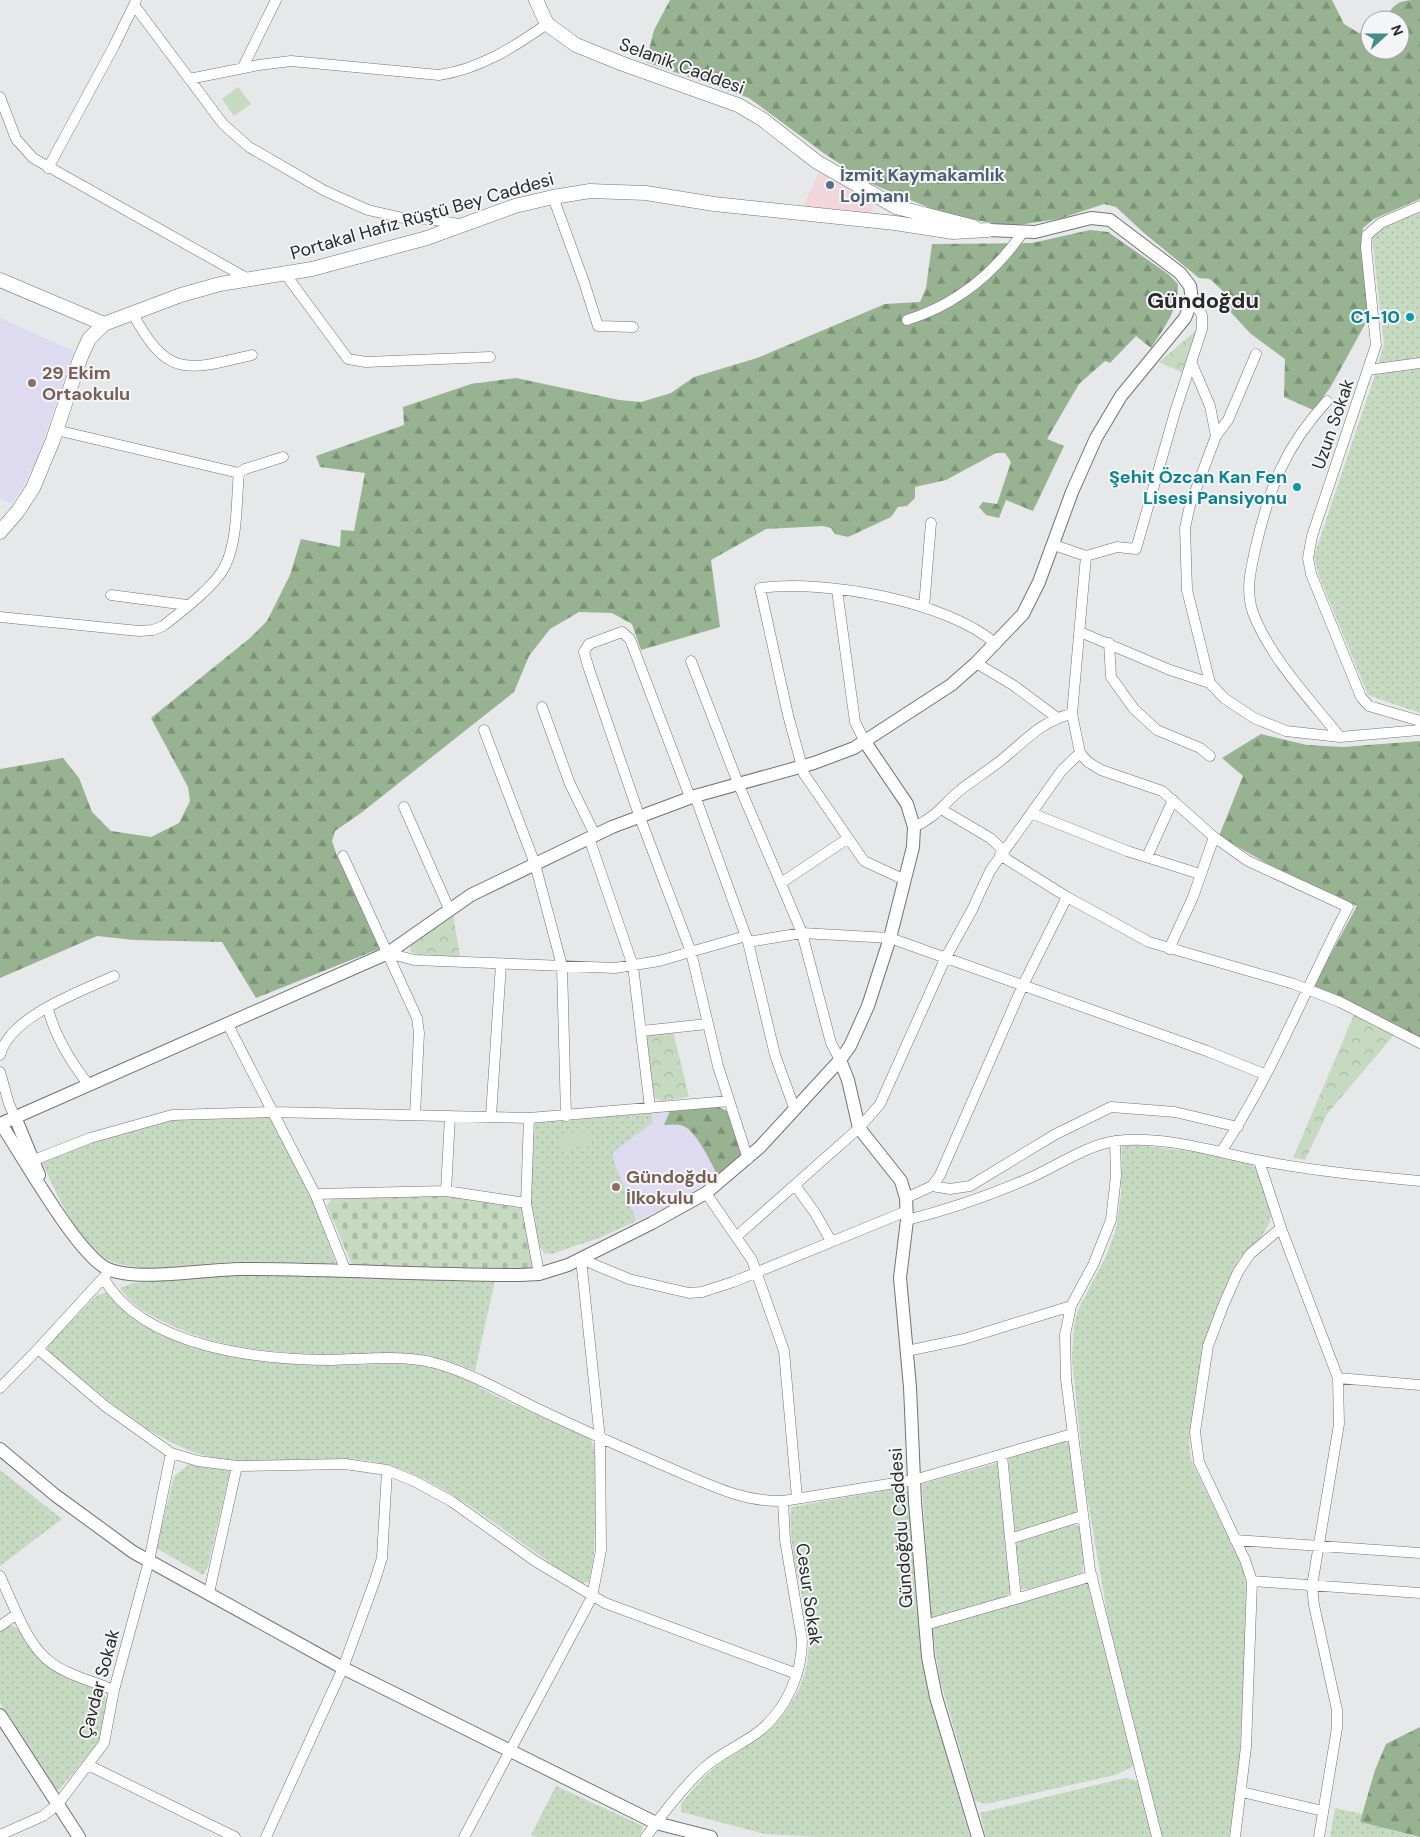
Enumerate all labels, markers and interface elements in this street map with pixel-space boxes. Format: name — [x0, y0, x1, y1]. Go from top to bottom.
north arrow — [1360, 10, 1410, 60]
text: N — [1387, 22, 1407, 38]
street label: Selanik Caddesi — [616, 32, 748, 100]
place label: İzmit Kaymakamlık Lojmanı — [840, 163, 1005, 208]
street label: Portakal Hafız Rüştü Bey Caddesi — [287, 167, 557, 265]
marker: İzmit Kaymakamlık Lojmanı — [824, 179, 836, 191]
district label: Gündoğdu — [1147, 286, 1259, 315]
place label: C1-10 — [1351, 305, 1400, 329]
marker: C1-10 — [1404, 311, 1416, 323]
place label: 29 Ekim Ortaokulu — [42, 361, 130, 406]
street label: Uzun Sokak — [1306, 375, 1360, 473]
marker: 29 Ekim Ortaokulu — [26, 377, 38, 389]
place label: Şehit Özcan Kan Fen Lisesi Pansiyonu — [1109, 465, 1287, 510]
marker: Şehit Özcan Kan Fen Lisesi Pansiyonu — [1291, 481, 1303, 493]
place label: Gündoğdu İlkokulu — [626, 1165, 718, 1210]
marker: Gündoğdu İlkokulu — [610, 1181, 622, 1193]
street label: Gündoğdu Caddesi — [883, 1447, 919, 1609]
street label: Cesur Sokak — [790, 1541, 828, 1647]
street label: Çavdar Sokak — [73, 1626, 125, 1742]

